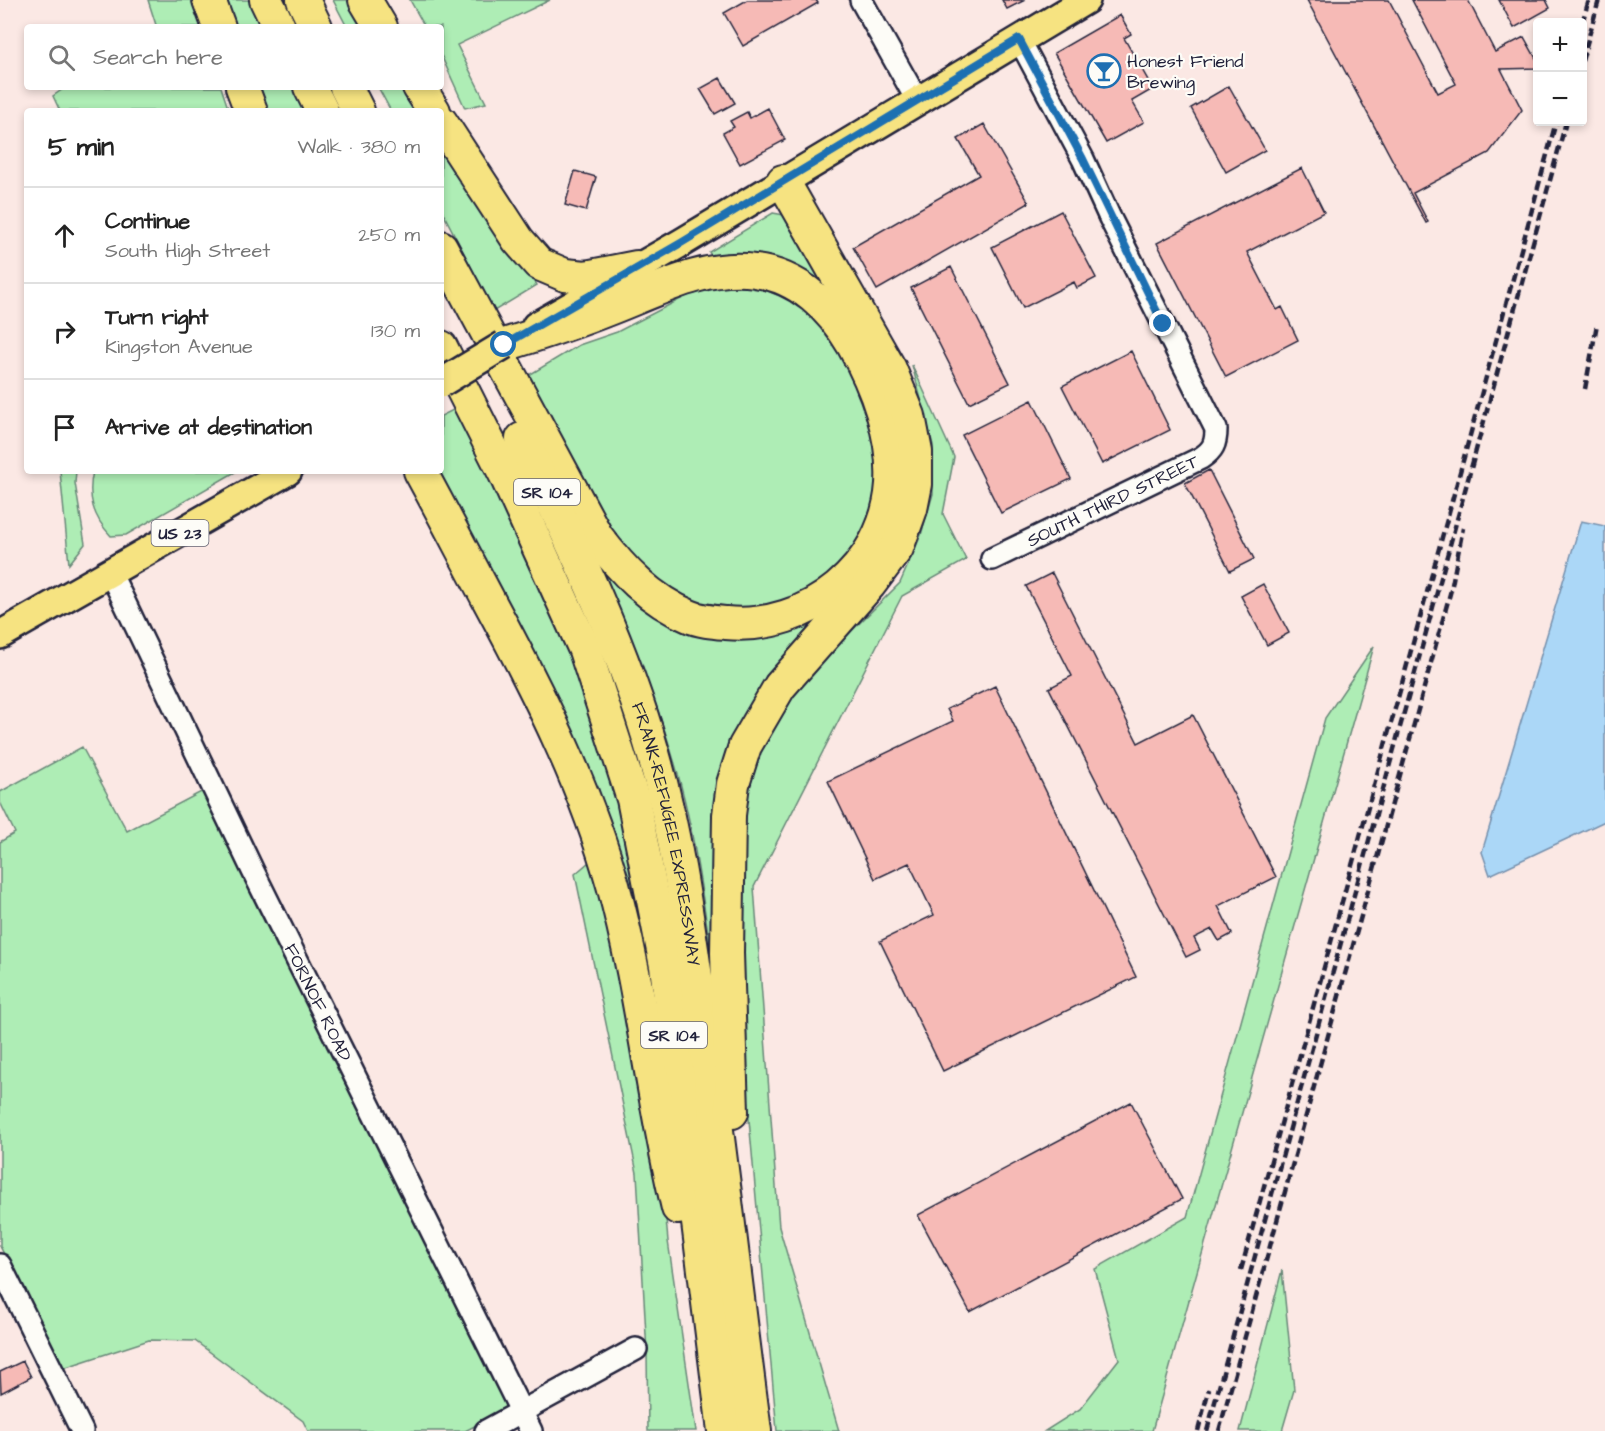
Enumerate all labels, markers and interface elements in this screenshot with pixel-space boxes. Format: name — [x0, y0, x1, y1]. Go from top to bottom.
map controls — [1533, 18, 1587, 126]
button: + — [1533, 18, 1587, 72]
search box — [24, 24, 444, 90]
icon: search — [45, 41, 78, 74]
text: Search here — [93, 42, 223, 73]
place label: Honest Friend Brewing — [1127, 49, 1243, 96]
bar icon: Honest Friend Brewing — [1086, 53, 1122, 89]
button: − — [1533, 72, 1587, 126]
text: 5 min — [48, 129, 114, 165]
text: Walk · 380 m — [297, 133, 420, 161]
text: Continue — [105, 206, 190, 237]
icon: ahead — [48, 219, 81, 252]
text: 250 m — [358, 221, 420, 249]
text: South High Street — [105, 237, 270, 265]
text: Turn right — [105, 302, 208, 333]
route end — [1149, 310, 1175, 336]
icon: right — [48, 315, 81, 348]
text: 130 m — [371, 317, 420, 345]
route start — [490, 331, 516, 357]
text: Kingston Avenue — [105, 333, 253, 361]
icon: arrive — [48, 411, 81, 444]
text: Arrive at destination — [105, 412, 312, 443]
street label: SOUTH THIRD STREET — [1023, 449, 1204, 553]
road number: SR 104 — [514, 479, 580, 505]
road number: US 23 — [152, 520, 208, 546]
street label: FRANK-REFUGEE EXPRESSWAY — [625, 699, 706, 968]
street label: FORNOF ROAD — [278, 939, 358, 1066]
road number: SR 104 — [641, 1022, 707, 1048]

